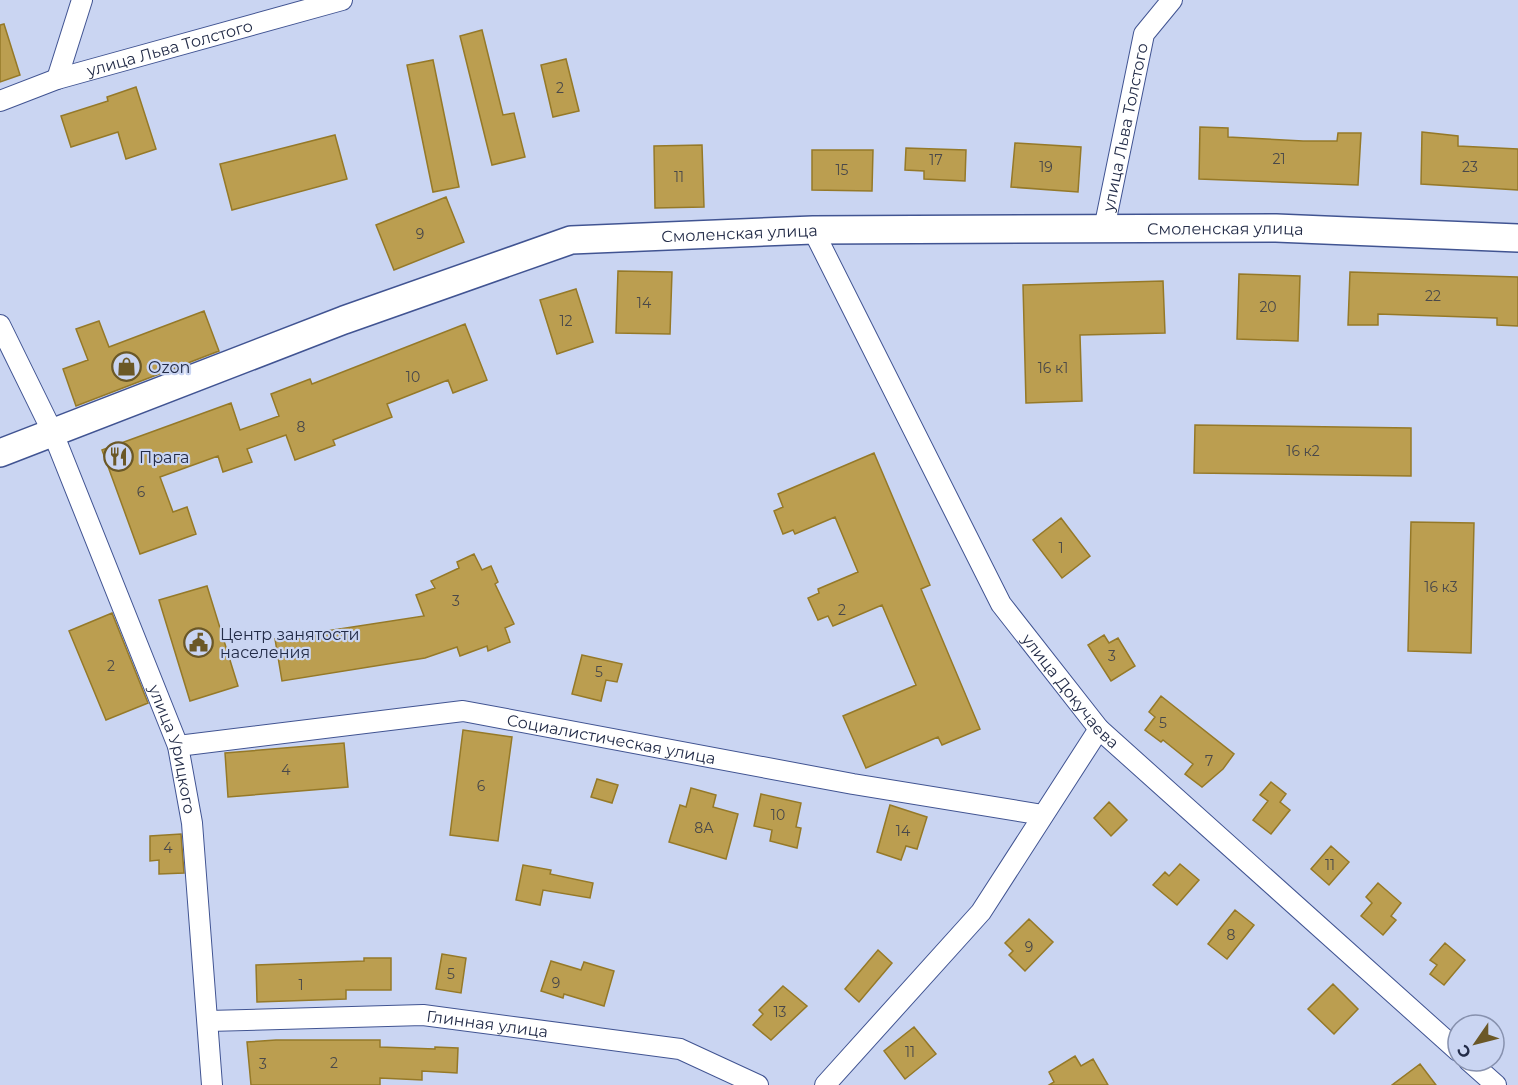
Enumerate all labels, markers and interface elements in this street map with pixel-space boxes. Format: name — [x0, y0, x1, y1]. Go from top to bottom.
street label: улица Льва Толстого — [84, 16, 255, 81]
street label: улица Льва Толстого — [1099, 41, 1152, 214]
house number: 2 — [556, 79, 564, 97]
house number: 21 — [1272, 150, 1286, 168]
house number: 17 — [929, 151, 943, 169]
house number: 19 — [1039, 158, 1053, 176]
house number: 23 — [1462, 158, 1478, 176]
house number: 15 — [836, 161, 849, 179]
house number: 11 — [674, 168, 684, 186]
street label: Смоленская улица — [1147, 219, 1304, 239]
street label: Смоленская улица — [661, 221, 818, 246]
house number: 9 — [416, 225, 424, 243]
house number: 22 — [1425, 287, 1441, 305]
house number: 14 — [637, 294, 652, 312]
house number: 20 — [1259, 298, 1277, 316]
house number: 12 — [559, 312, 573, 330]
shop icon: Ozon — [111, 351, 143, 383]
place label: Ozon — [148, 358, 190, 377]
house number: 16 к1 — [1038, 359, 1068, 377]
house number: 10 — [406, 368, 420, 386]
house number: 8 — [297, 418, 306, 436]
restaurant icon: Прага — [102, 441, 134, 473]
house number: 16 к2 — [1286, 442, 1320, 460]
place label: Прага — [139, 448, 189, 467]
house number: 6 — [137, 483, 146, 501]
house number: 1 — [1058, 539, 1064, 557]
house number: 16 к3 — [1424, 578, 1458, 596]
house number: 3 — [452, 592, 460, 610]
house number: 2 — [838, 601, 846, 619]
place label: Центр занятости населения — [220, 625, 360, 662]
public building icon: Центр занятости населения — [183, 627, 215, 659]
street label: улица Докучаева — [1017, 629, 1123, 752]
house number: 3 — [1108, 647, 1116, 665]
house number: 2 — [107, 657, 115, 675]
house number: 5 — [595, 663, 603, 681]
street label: улица Урицкого — [144, 681, 199, 815]
street label: Социалистическая улица — [505, 710, 717, 768]
house number: 5 — [1159, 714, 1167, 732]
house number: 7 — [1205, 752, 1213, 770]
house number: 4 — [281, 761, 291, 779]
house number: 6 — [477, 777, 486, 795]
house number: 10 — [771, 806, 785, 824]
house number: 8А — [694, 819, 714, 837]
house number: 14 — [896, 822, 911, 840]
house number: 4 — [163, 839, 173, 857]
house number: 11 — [1325, 856, 1335, 874]
house number: 8 — [1227, 926, 1236, 944]
house number: 9 — [1025, 938, 1033, 956]
house number: 5 — [447, 965, 455, 983]
house number: 9 — [552, 974, 560, 992]
house number: 1 — [298, 976, 304, 994]
house number: 13 — [774, 1003, 787, 1021]
street label: Глинная улица — [425, 1007, 549, 1041]
north arrow — [1446, 1013, 1506, 1073]
text: С — [1453, 1041, 1475, 1062]
house number: 11 — [905, 1043, 915, 1061]
house number: 2 — [330, 1054, 338, 1072]
house number: 3 — [259, 1055, 267, 1073]

